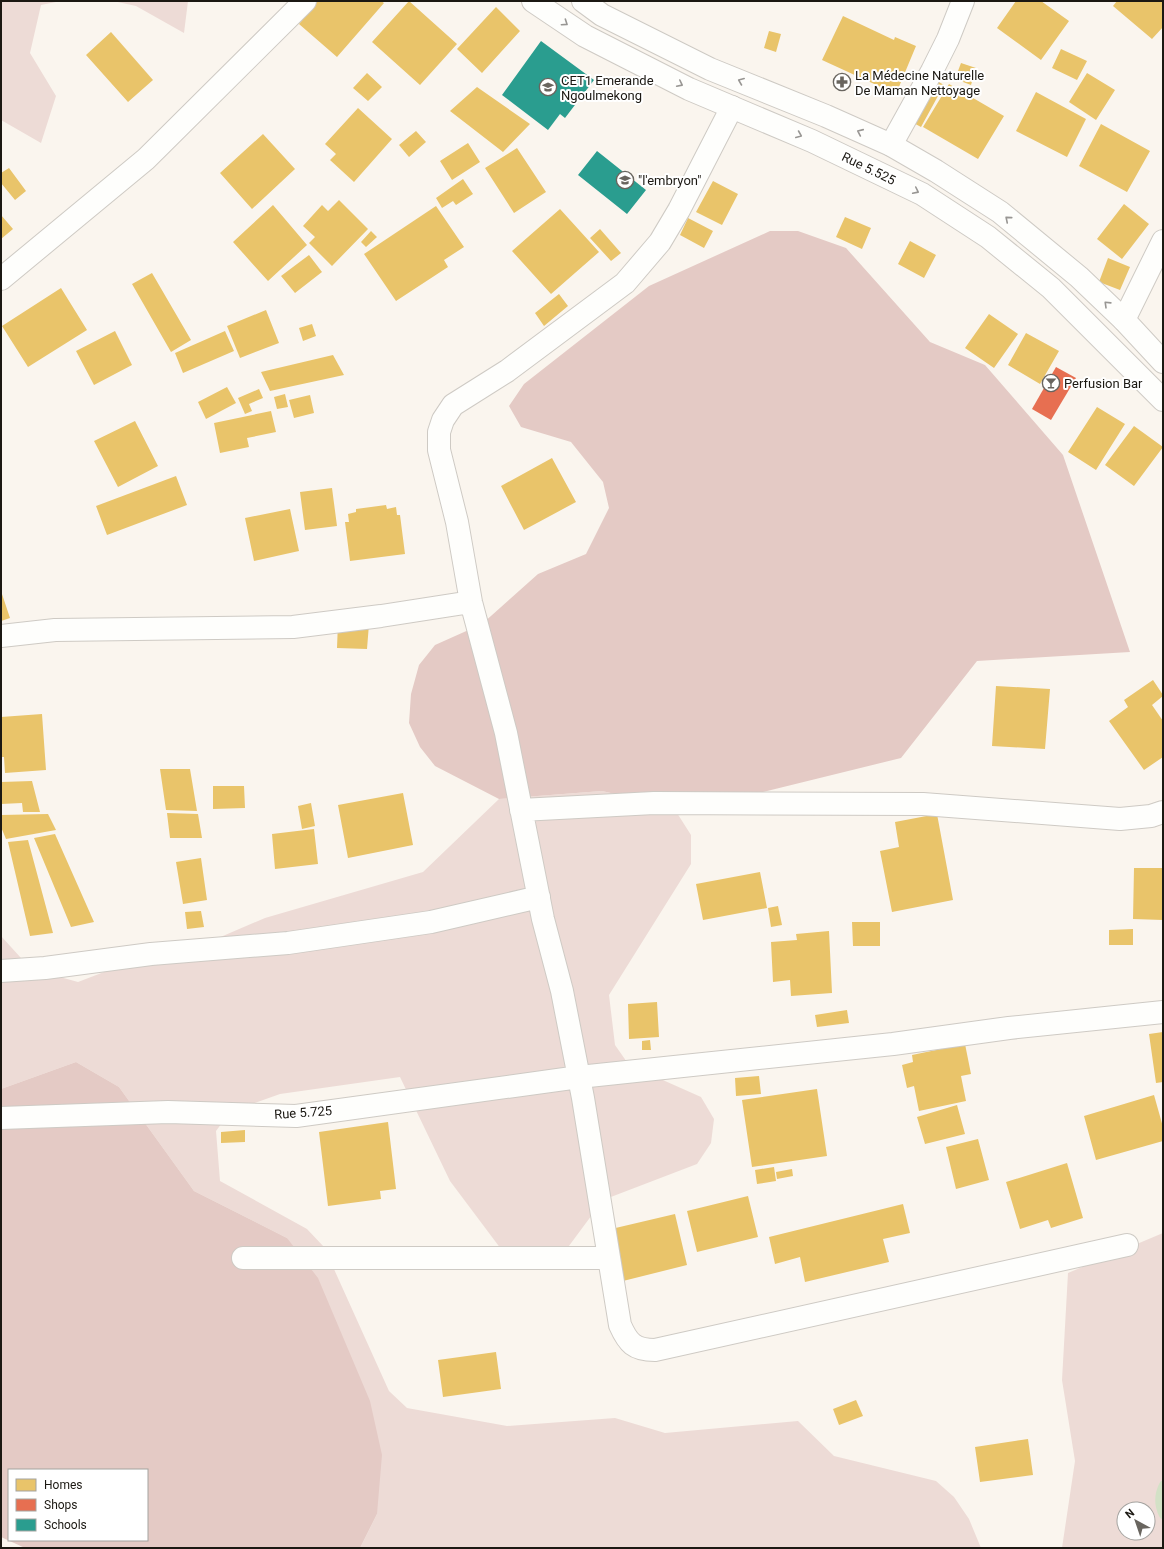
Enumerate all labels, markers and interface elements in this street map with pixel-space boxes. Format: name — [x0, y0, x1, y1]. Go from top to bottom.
one-way arrow — [561, 18, 568, 26]
place label: La Médecine Naturelle De Maman Nettoyage — [855, 68, 984, 98]
pharmacy icon: La Médecine Naturelle De Maman Nettoyage — [832, 72, 852, 92]
place label: CET1 Emerande Ngoulmekong — [561, 73, 654, 103]
school or university icon: CET1 Emerande Ngoulmekong — [538, 77, 558, 97]
one-way arrow — [737, 78, 745, 86]
one-way arrow — [675, 79, 683, 87]
one-way arrow — [857, 128, 864, 136]
one-way arrow — [795, 131, 802, 139]
street label: Rue 5.525 — [839, 149, 898, 188]
school or university icon: "l'embryon" — [615, 170, 635, 190]
place label: "l'embryon" — [638, 173, 702, 188]
one-way arrow — [912, 186, 920, 194]
one-way arrow — [1006, 216, 1013, 223]
one-way arrow — [1104, 302, 1111, 309]
bar icon: Perfusion Bar — [1041, 373, 1061, 393]
place label: Perfusion Bar — [1064, 376, 1143, 391]
street label: Rue 5.725 — [274, 1103, 332, 1122]
legend — [8, 1469, 148, 1541]
text: Homes — [44, 1478, 82, 1492]
text: Shops — [44, 1498, 78, 1512]
north arrow — [1116, 1501, 1156, 1541]
text: N — [1123, 1506, 1137, 1521]
text: Schools — [44, 1518, 87, 1532]

